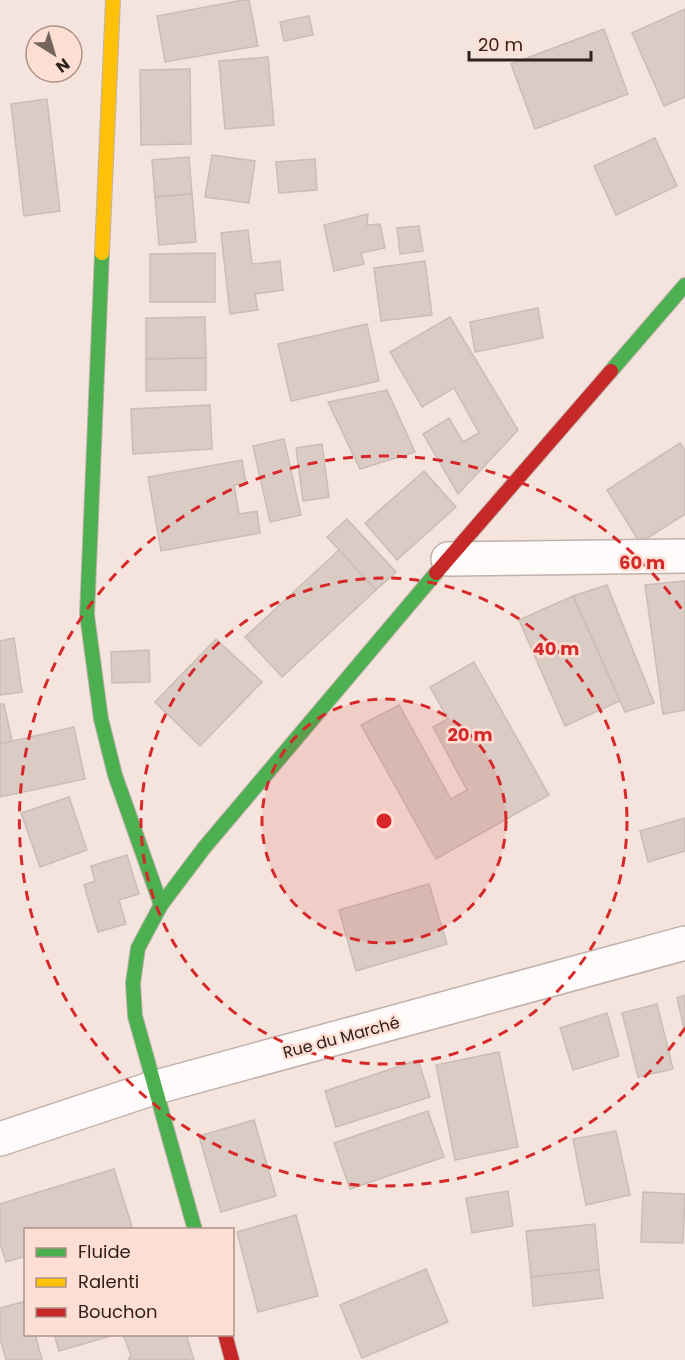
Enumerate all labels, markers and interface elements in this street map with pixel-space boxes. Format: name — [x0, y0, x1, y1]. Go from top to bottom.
north arrow — [24, 24, 84, 84]
scale bar — [469, 24, 590, 62]
text: 20 m — [478, 32, 523, 57]
text: N — [51, 53, 74, 78]
text: 60 m — [619, 550, 665, 575]
text: 40 m — [533, 636, 579, 661]
text: 20 m — [448, 722, 492, 747]
centre of rings — [374, 811, 394, 831]
street label: Rue du Marché — [280, 1011, 402, 1064]
legend — [24, 1228, 234, 1336]
text: Fluide — [78, 1239, 131, 1264]
text: Ralenti — [78, 1269, 139, 1294]
text: Bouchon — [78, 1299, 158, 1324]

